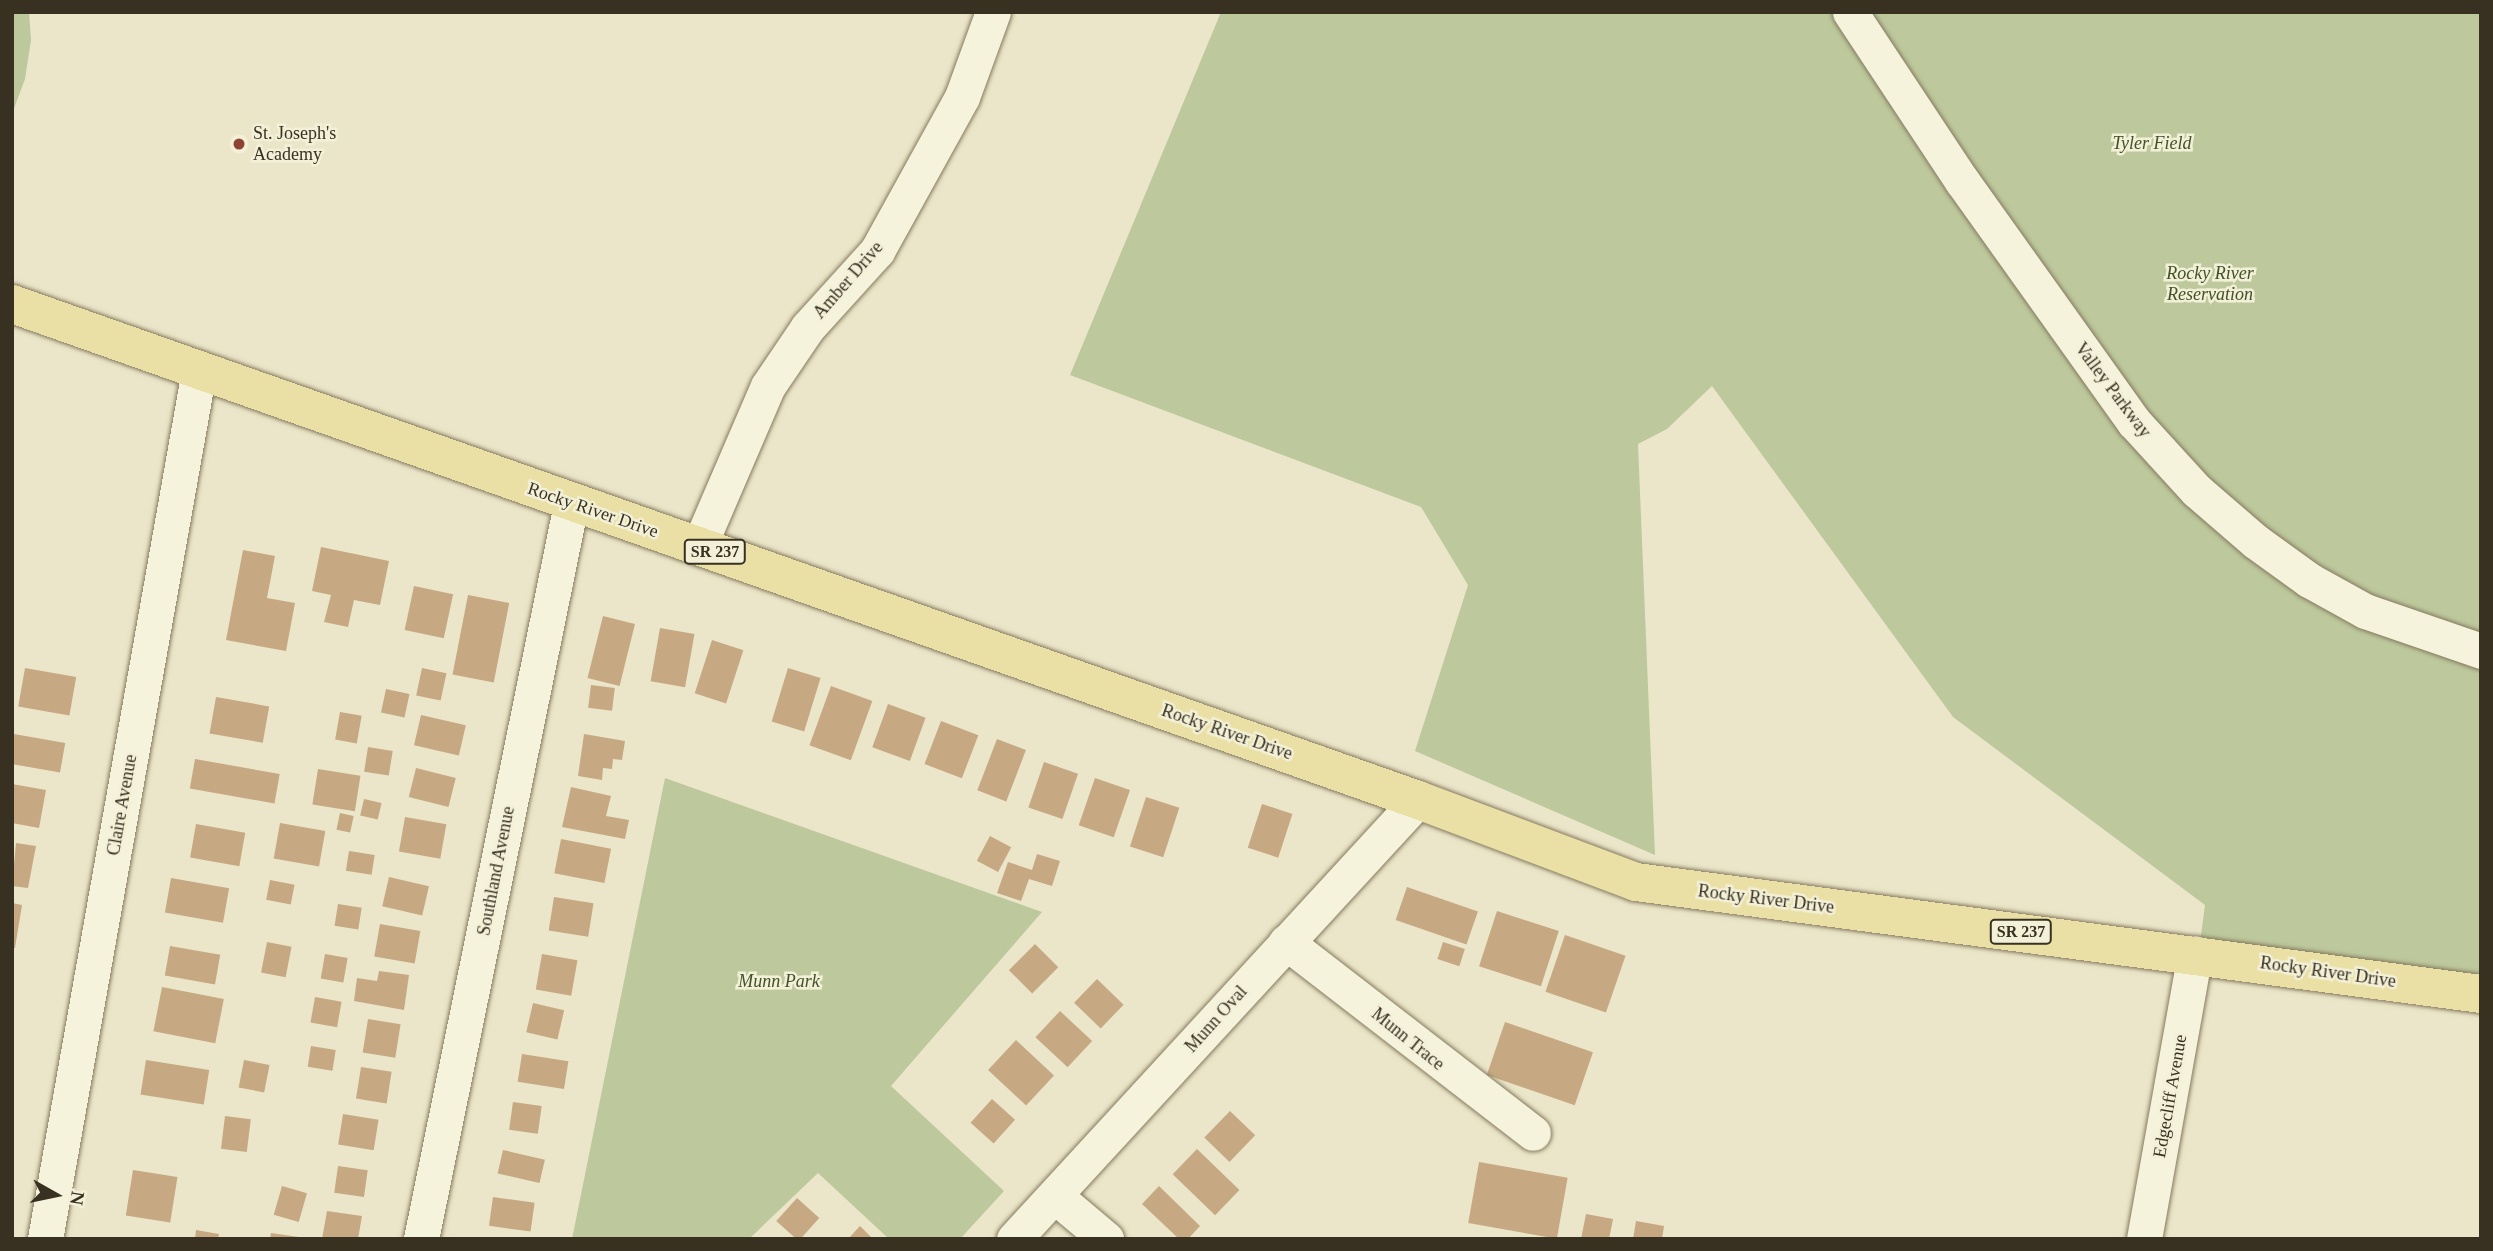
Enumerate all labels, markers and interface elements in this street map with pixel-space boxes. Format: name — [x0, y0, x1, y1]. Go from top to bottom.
place label: St. Joseph's Academy — [253, 123, 336, 166]
park label: Tyler Field — [2112, 132, 2192, 154]
marker: St. Joseph's Academy — [231, 136, 247, 152]
street label: Amber Drive — [809, 237, 887, 323]
park label: Rocky River Reservation — [2166, 263, 2254, 306]
street label: Valley Parkway — [2070, 338, 2156, 442]
street label: Rocky River Drive — [525, 477, 661, 543]
road number: SR 237 — [684, 540, 746, 565]
street label: Rocky River Drive — [1159, 699, 1295, 765]
street label: Claire Avenue — [102, 752, 142, 858]
street label: Southland Avenue — [473, 804, 519, 938]
street label: Rocky River Drive — [1697, 880, 1835, 918]
road number: SR 237 — [1990, 920, 2052, 944]
street label: Rocky River Drive — [2259, 952, 2397, 992]
park label: Munn Park — [738, 970, 820, 992]
street label: Munn Oval — [1180, 981, 1252, 1057]
street label: Munn Trace — [1367, 1003, 1449, 1075]
street label: Edgecliff Avenue — [2148, 1032, 2192, 1160]
north arrow — [21, 1160, 91, 1230]
text: N — [66, 1190, 89, 1207]

